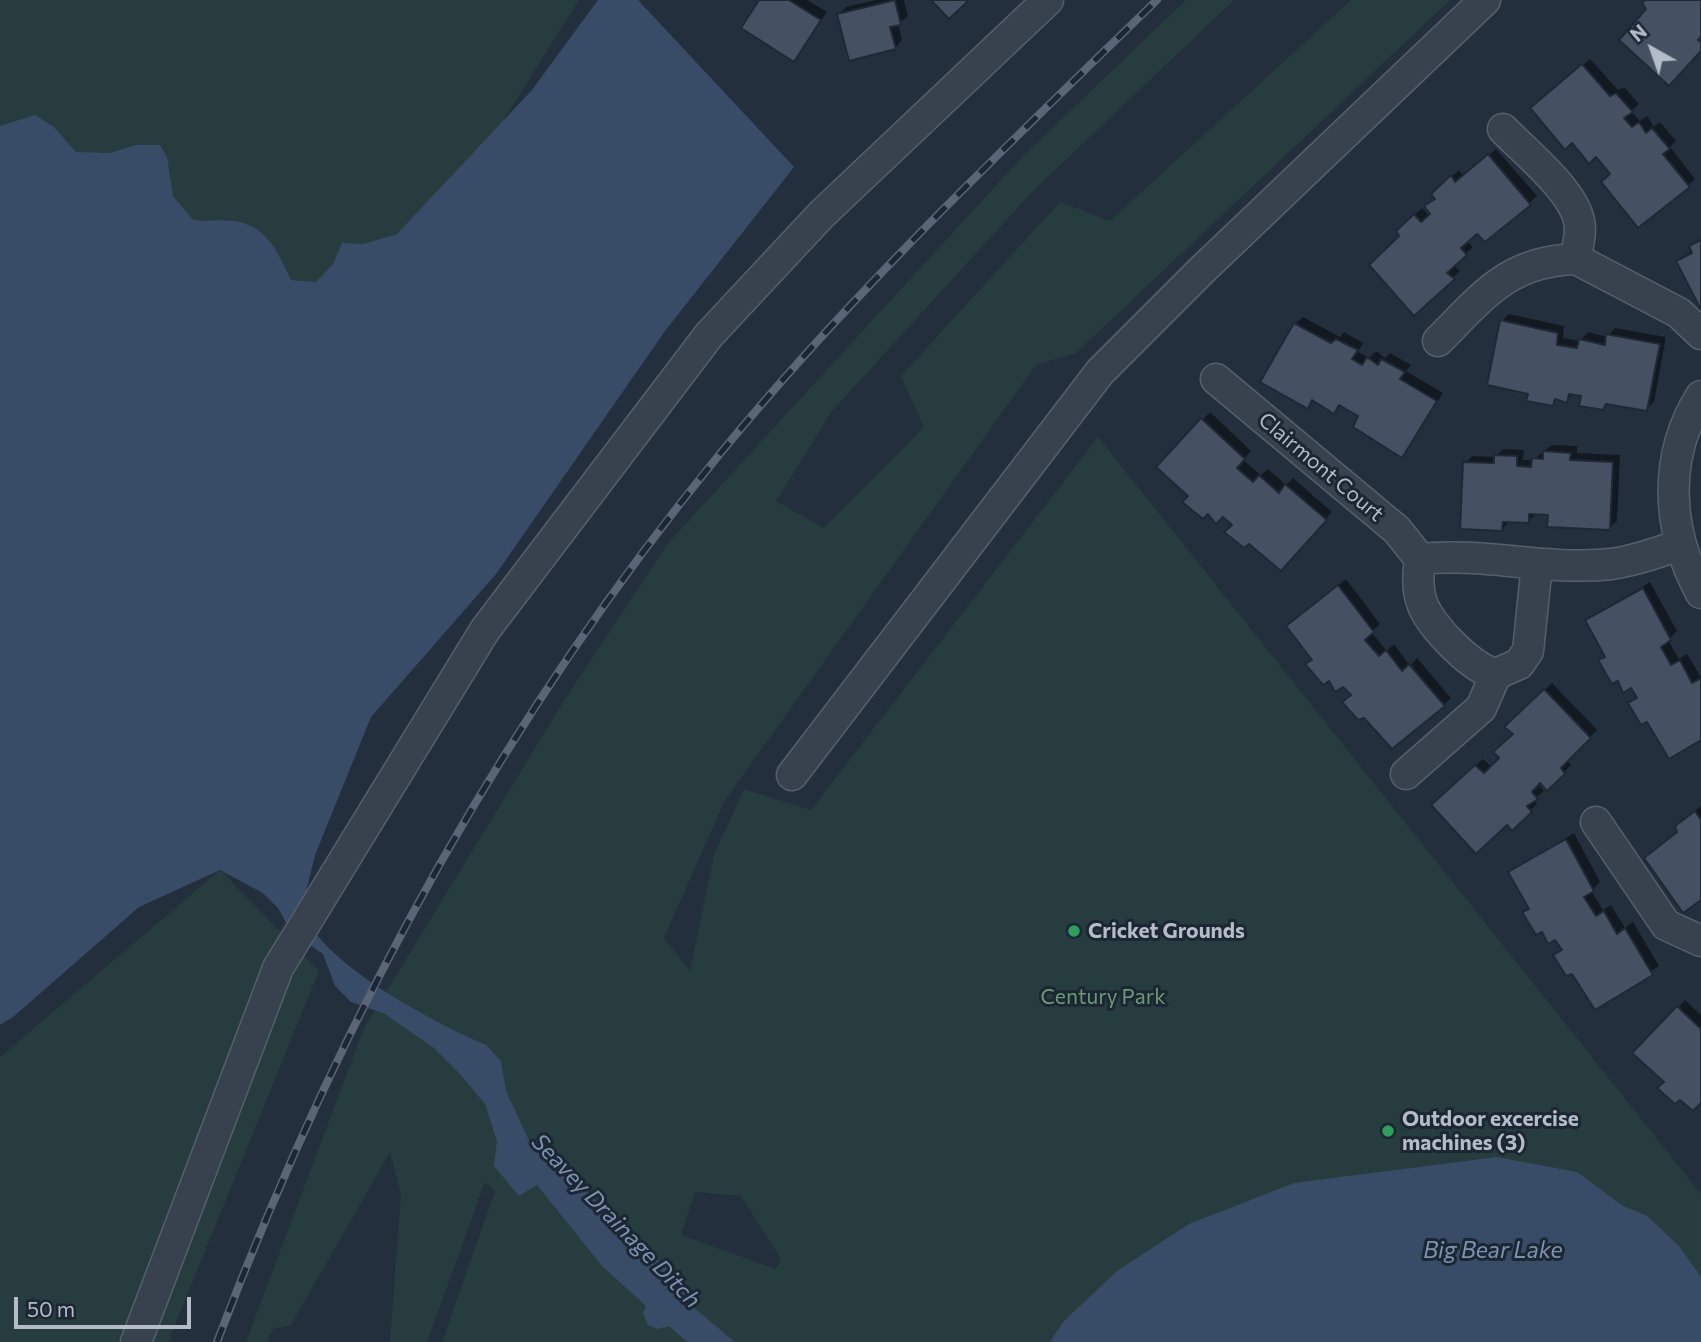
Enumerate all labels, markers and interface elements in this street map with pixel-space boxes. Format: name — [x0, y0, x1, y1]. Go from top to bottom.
north arrow — [1617, 14, 1687, 84]
text: N — [1625, 19, 1651, 46]
street label: Clairmont Court — [1253, 407, 1389, 527]
place label: Cricket Grounds — [1088, 918, 1245, 944]
marker: Cricket Grounds — [1066, 923, 1082, 939]
park label: Century Park — [1040, 984, 1166, 1010]
place label: Outdoor excercise machines (3) — [1402, 1106, 1579, 1156]
marker: Outdoor excercise machines (3) — [1380, 1123, 1396, 1139]
water label: Seavey Drainage Ditch — [526, 1128, 706, 1314]
water label: Big Bear Lake — [1423, 1236, 1563, 1264]
scale bar — [18, 1282, 194, 1326]
text: 50 m — [27, 1296, 75, 1321]

